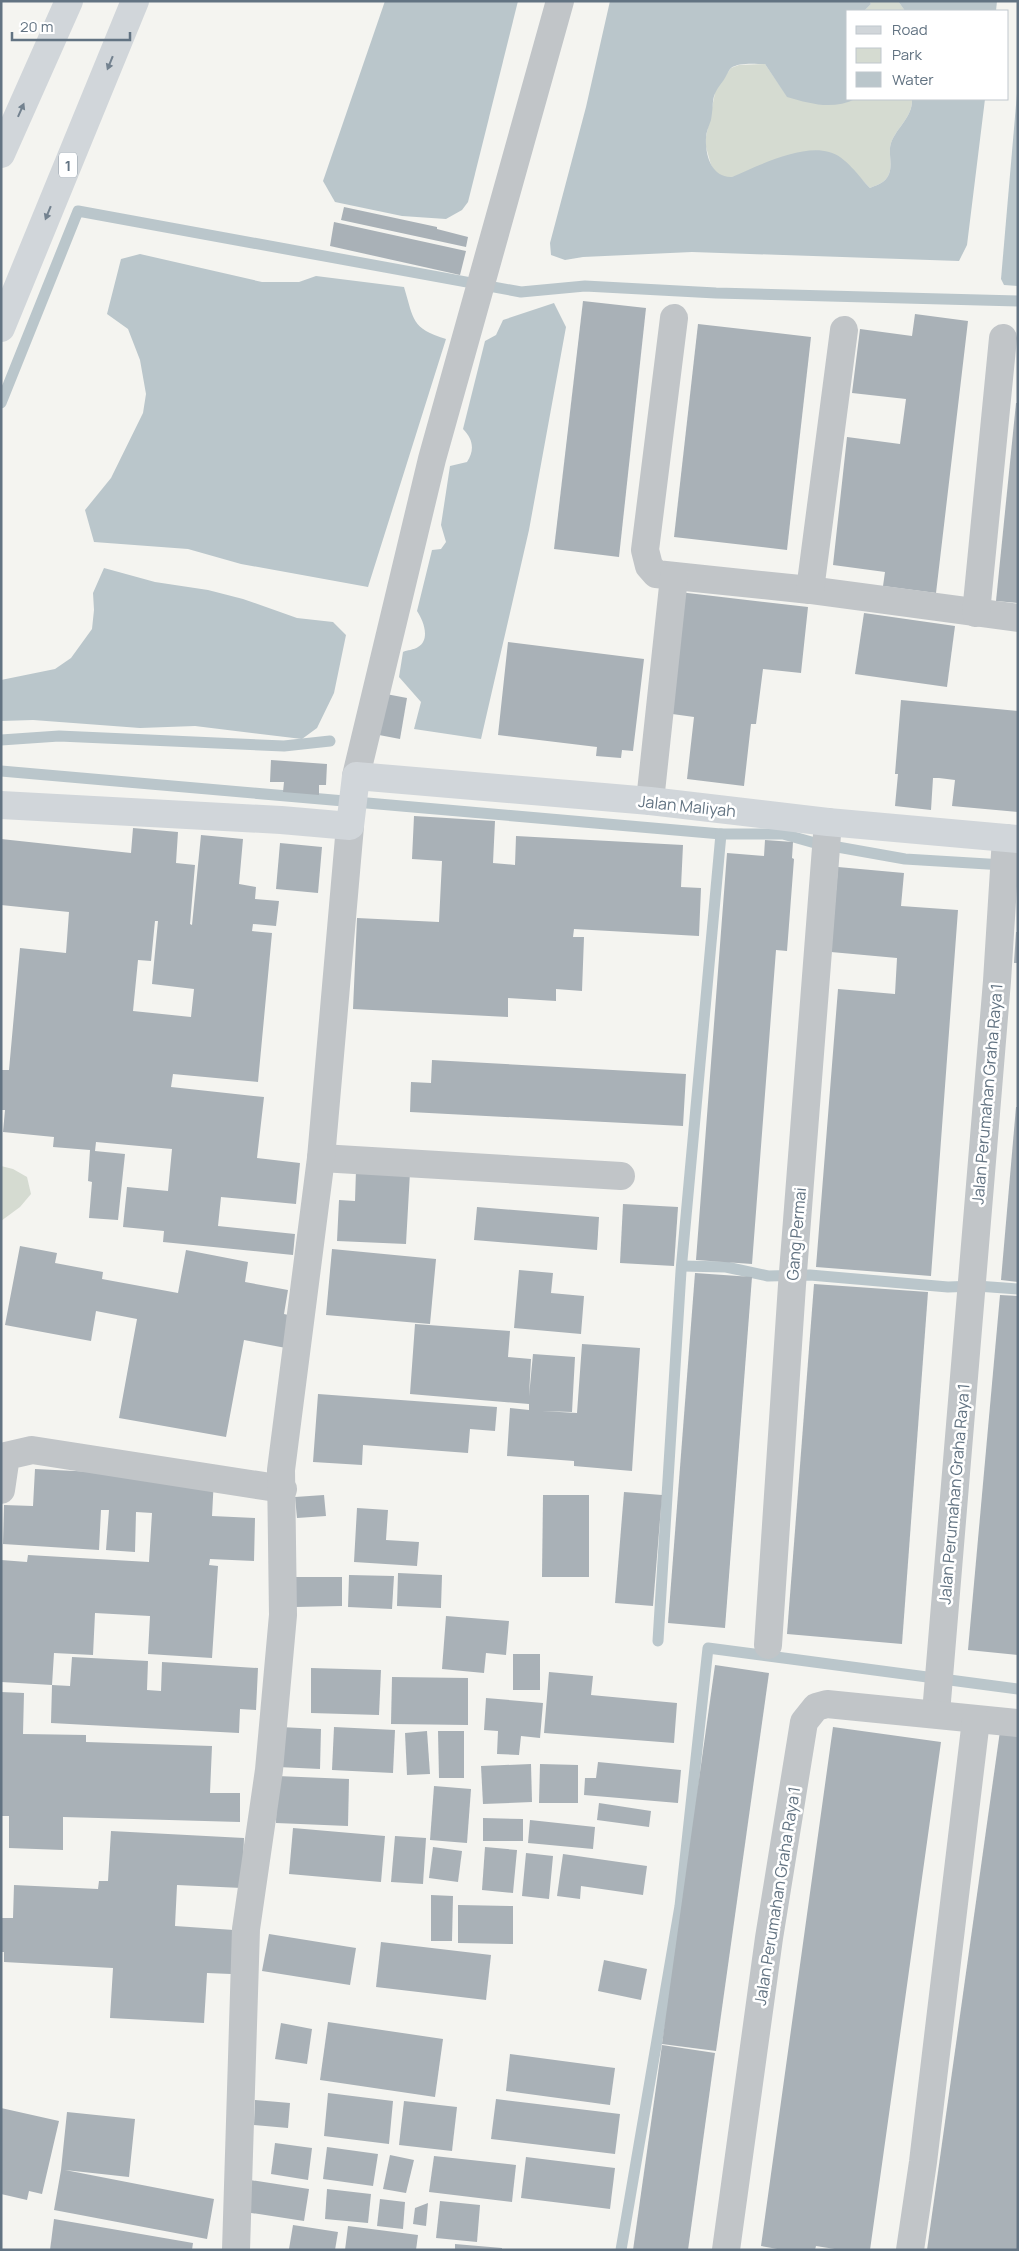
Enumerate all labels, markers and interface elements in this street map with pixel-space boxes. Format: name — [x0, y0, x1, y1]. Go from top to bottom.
scale bar — [12, 10, 130, 42]
legend — [846, 10, 1009, 100]
text: 20 m — [20, 16, 53, 37]
text: Road — [892, 19, 928, 40]
text: Park — [892, 44, 922, 65]
one-way arrow — [106, 55, 113, 70]
text: Water — [892, 69, 934, 90]
one-way arrow — [17, 103, 25, 117]
road number: 1 — [59, 152, 77, 178]
one-way arrow — [44, 206, 52, 220]
street label: Jalan Maliyah — [637, 790, 737, 822]
street label: Jalan Perumahan Graha Raya 1 — [966, 983, 1008, 1205]
street label: Gang Permai — [781, 1187, 811, 1281]
street label: Jalan Perumahan Graha Raya 1 — [933, 1383, 975, 1605]
street label: Jalan Perumahan Graha Raya 1 — [749, 1785, 805, 2007]

